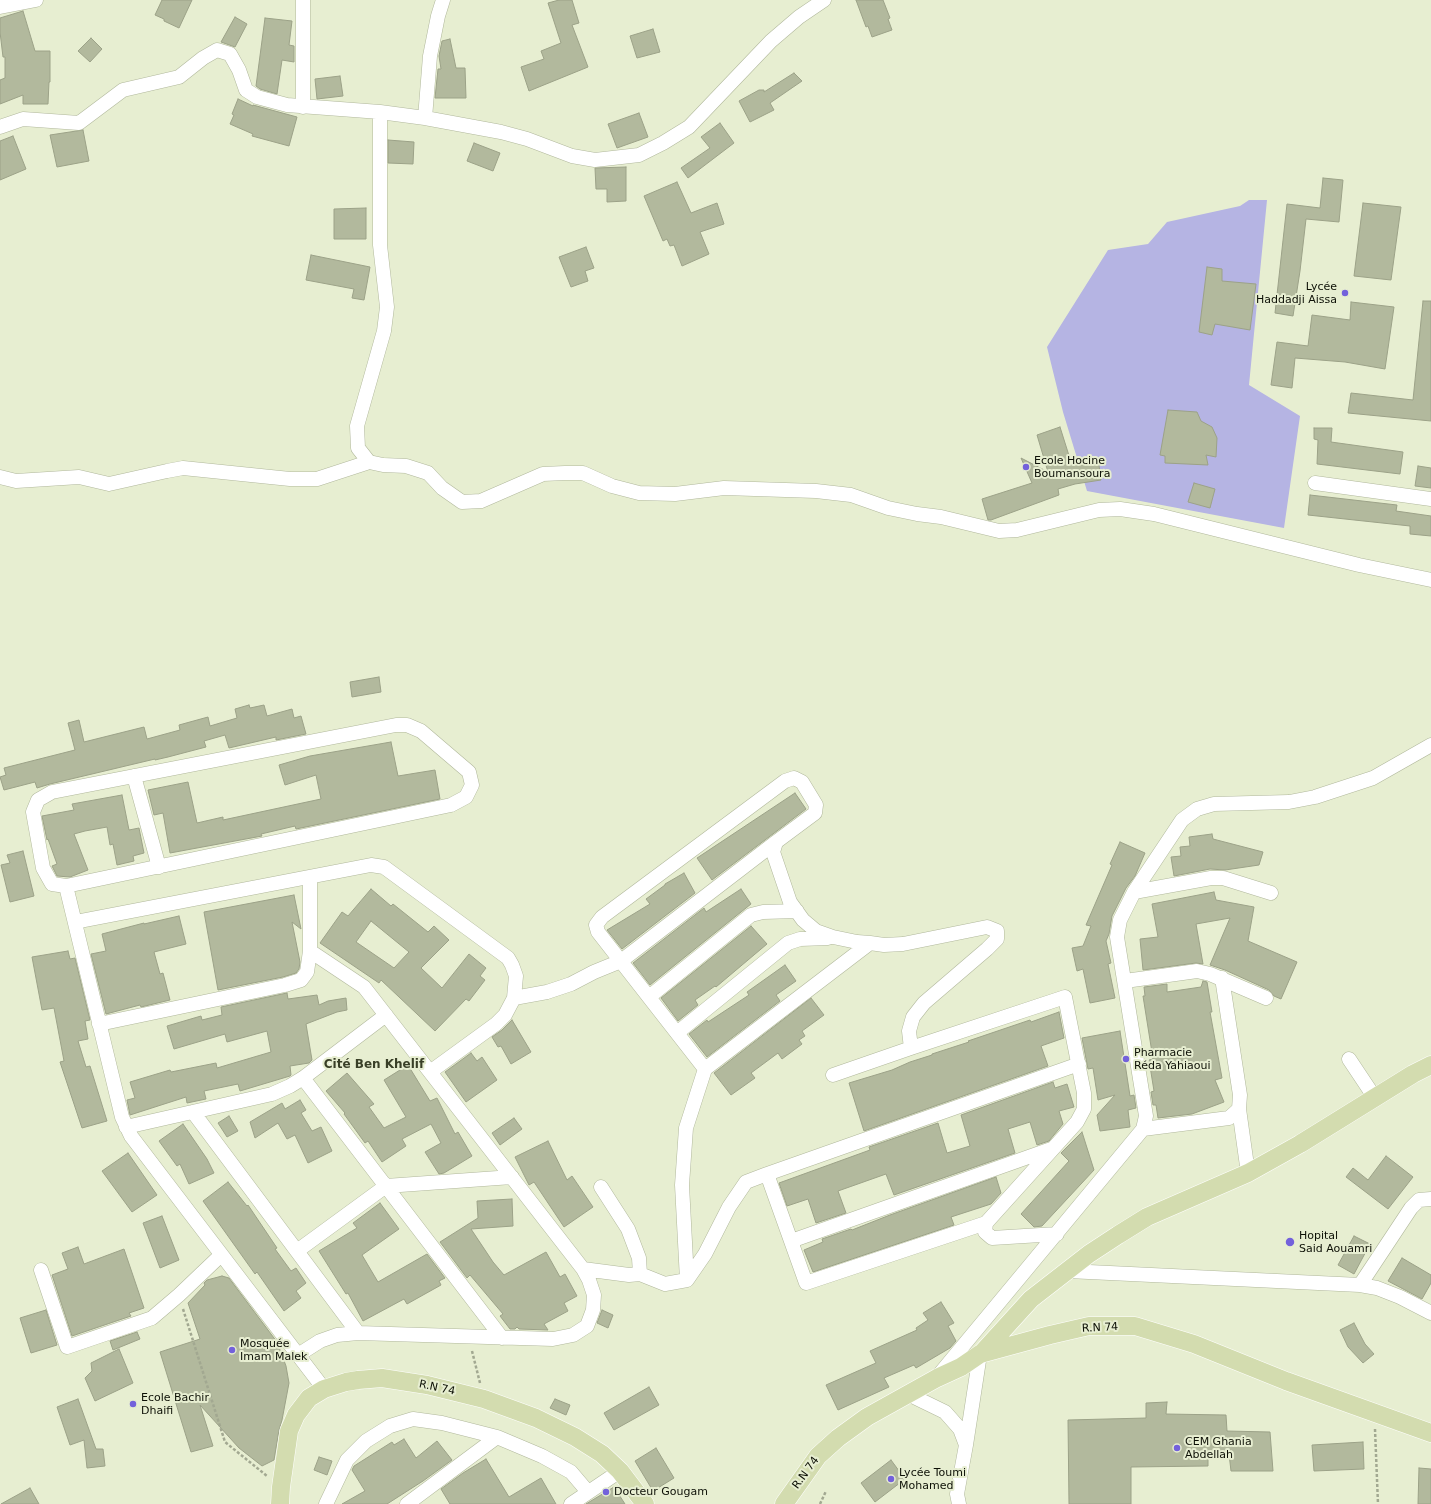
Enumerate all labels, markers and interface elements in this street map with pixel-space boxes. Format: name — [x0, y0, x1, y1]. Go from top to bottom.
place label: Lycée Haddadji Aissa — [1256, 280, 1337, 306]
marker: Lycée Haddadji Aissa — [1340, 288, 1350, 298]
place label: Ecole Hocine Boumansoura — [1034, 454, 1110, 480]
marker: Ecole Hocine Boumansoura — [1021, 462, 1031, 472]
place label: Pharmacie Réda Yahiaoui — [1134, 1046, 1211, 1072]
marker: Pharmacie Réda Yahiaoui — [1121, 1054, 1131, 1064]
district label: Cité Ben Khelif — [324, 1058, 424, 1072]
place label: Hopital Said Aouamri — [1299, 1229, 1372, 1255]
marker: Hopital Said Aouamri — [1284, 1236, 1296, 1248]
street label: R.N 74 — [1081, 1320, 1119, 1336]
place label: Mosquée Imam Malek — [240, 1337, 307, 1363]
marker: Mosquée Imam Malek — [227, 1345, 237, 1355]
street label: R.N 74 — [418, 1378, 456, 1398]
place label: Ecole Bachir Dhaifi — [141, 1391, 209, 1417]
marker: Ecole Bachir Dhaifi — [128, 1399, 138, 1409]
place label: CEM Ghania Abdellah — [1185, 1435, 1252, 1461]
marker: CEM Ghania Abdellah — [1172, 1443, 1182, 1453]
street label: R.N 74 — [790, 1454, 822, 1492]
place label: Lycée Toumi Mohamed — [899, 1466, 966, 1492]
marker: Lycée Toumi Mohamed — [886, 1474, 896, 1484]
place label: Docteur Gougam — [614, 1485, 708, 1499]
marker: Docteur Gougam — [601, 1487, 611, 1497]

